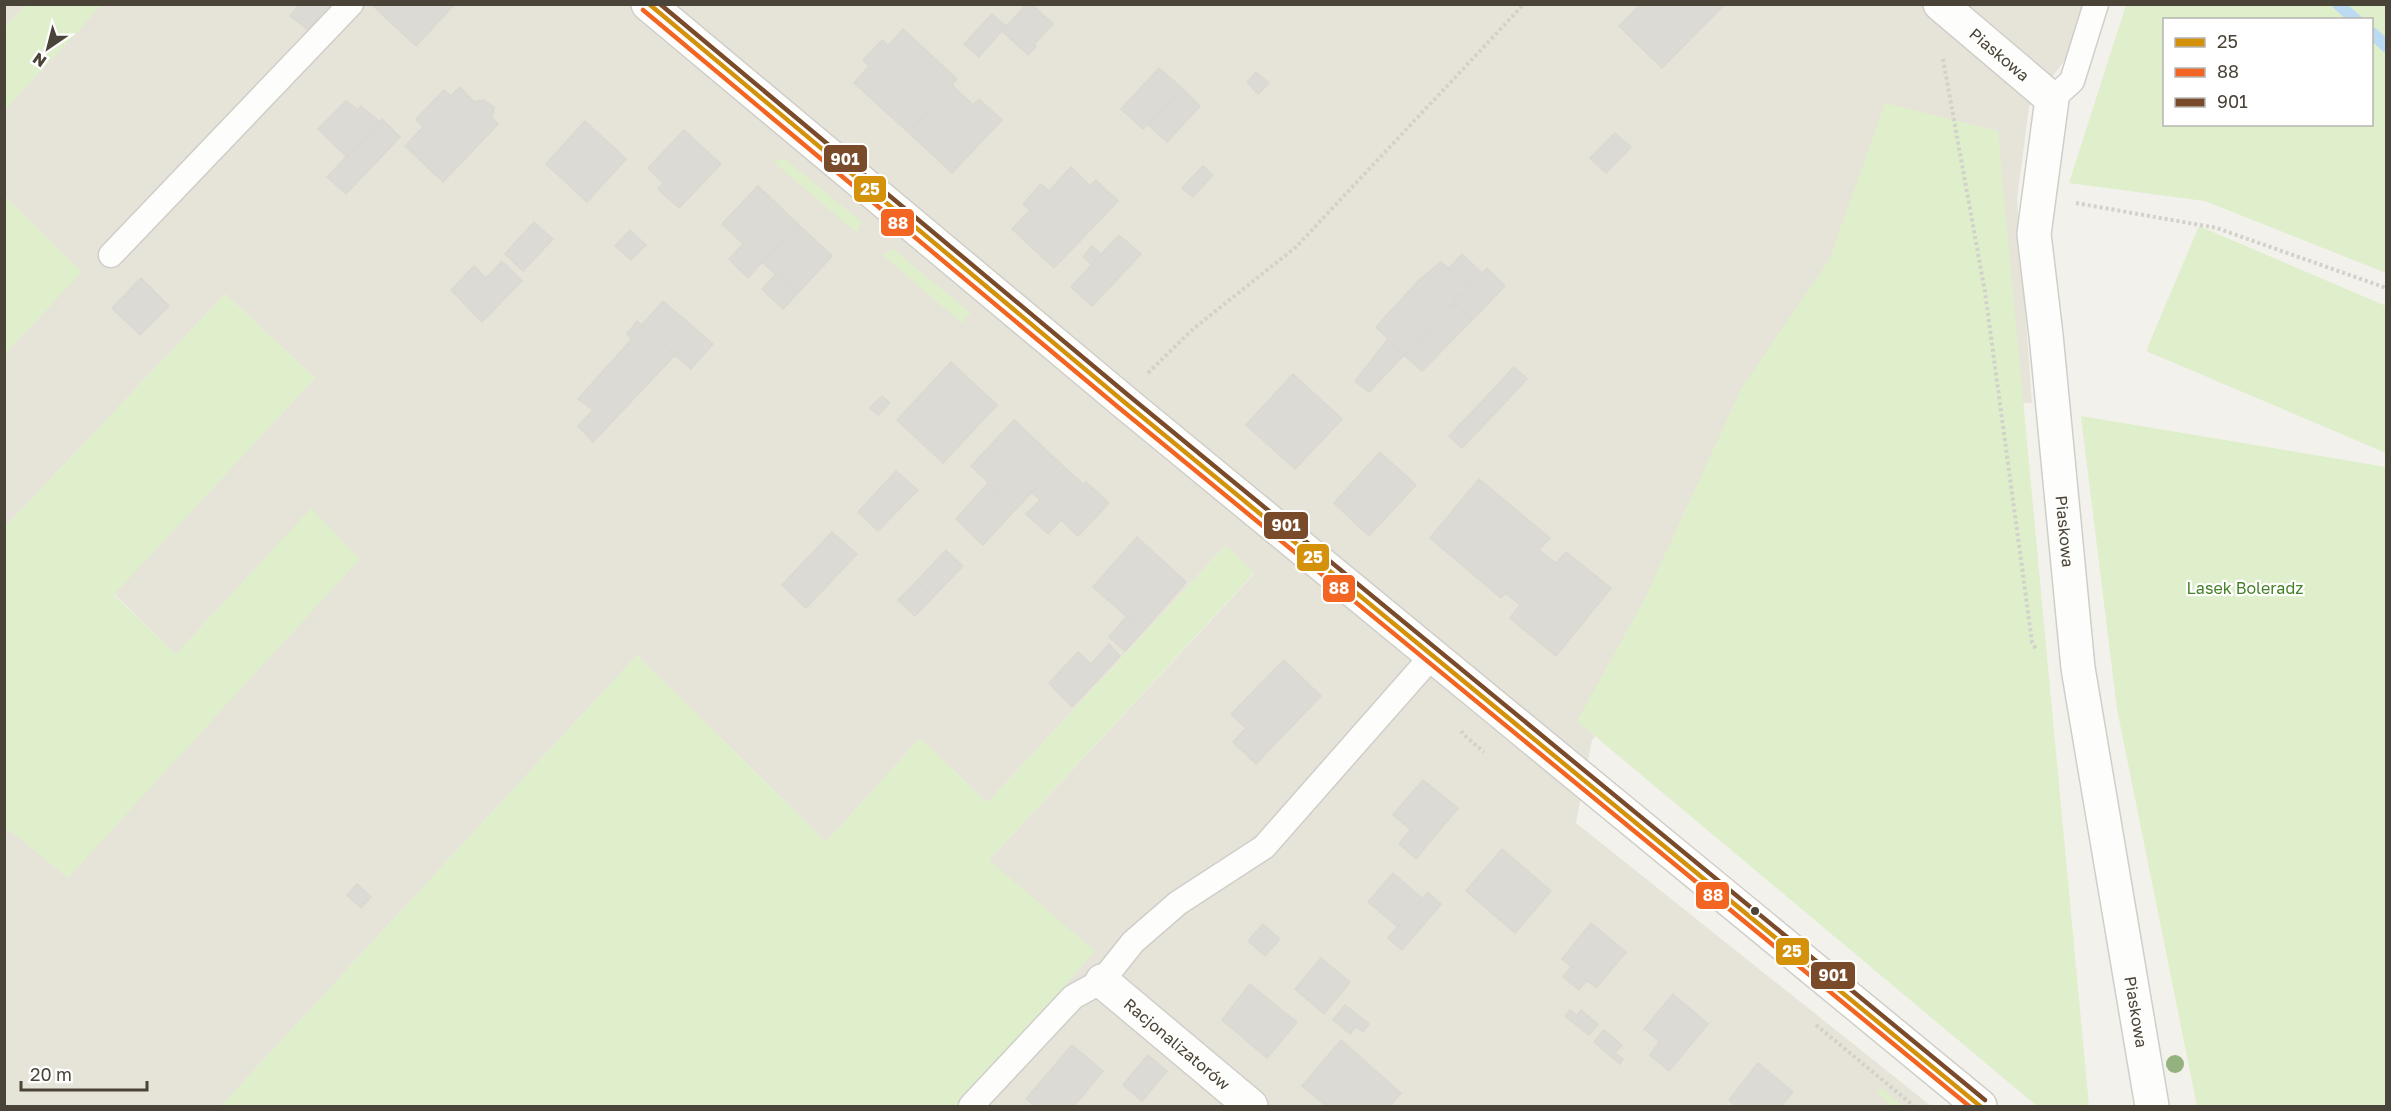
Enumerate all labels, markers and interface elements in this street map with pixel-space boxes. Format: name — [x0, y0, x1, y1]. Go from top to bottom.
north arrow — [18, 18, 78, 78]
legend — [2163, 18, 2373, 126]
street label: Piaskowa — [1965, 23, 2033, 85]
text: 25 — [2217, 30, 2238, 52]
text: N — [29, 49, 50, 72]
text: 88 — [2217, 60, 2239, 82]
text: 901 — [2217, 90, 2248, 112]
line badge: 901 — [823, 144, 868, 173]
text: 901 — [831, 149, 859, 169]
line badge: 25 — [853, 175, 887, 203]
text: 25 — [860, 179, 880, 199]
line badge: 88 — [880, 208, 915, 237]
text: 88 — [888, 213, 908, 233]
street label: Piaskowa — [2051, 494, 2078, 568]
line badge: 901 — [1263, 511, 1309, 540]
text: 901 — [1272, 515, 1300, 535]
line badge: 25 — [1296, 543, 1330, 572]
text: 25 — [1303, 547, 1323, 567]
line badge: 88 — [1322, 574, 1356, 603]
text: 88 — [1329, 578, 1349, 598]
park label: Lasek Boleradz — [2187, 578, 2303, 598]
line badge: 88 — [1695, 881, 1730, 910]
text: 88 — [1703, 885, 1723, 905]
unlabelled marker — [1749, 905, 1761, 917]
line badge: 25 — [1775, 937, 1810, 966]
text: 25 — [1782, 941, 1802, 961]
line badge: 901 — [1810, 961, 1856, 990]
text: 901 — [1819, 965, 1847, 985]
street label: Piaskowa — [2120, 975, 2152, 1049]
street label: Racjonalizatorów — [1120, 994, 1234, 1094]
scale bar — [21, 1054, 147, 1092]
text: 20 m — [30, 1063, 72, 1085]

